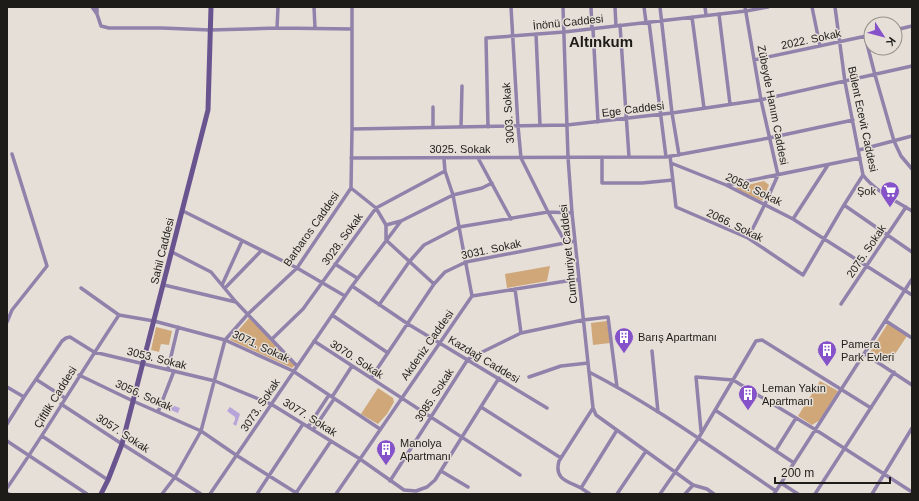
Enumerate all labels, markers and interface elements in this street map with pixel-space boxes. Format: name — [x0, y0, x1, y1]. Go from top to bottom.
street label: İnönü Caddesi — [532, 12, 604, 32]
north arrow — [863, 16, 903, 56]
street label: 2022. Sokak — [780, 27, 843, 51]
district label: Altınkum — [569, 33, 633, 50]
text: K — [884, 35, 898, 49]
street label: Zübeyde Hanım Caddesi — [756, 44, 790, 166]
street label: Bülent Ecevit Caddesi — [846, 65, 880, 173]
street label: 3003. Sokak — [500, 82, 516, 144]
street label: Ege Caddesi — [601, 99, 665, 119]
street label: 3025. Sokak — [429, 143, 491, 155]
street label: 2058. Sokak — [724, 170, 785, 208]
supermarket icon: Şok — [879, 180, 901, 208]
place label: Şok — [857, 185, 876, 197]
street label: Barbaros Caddesi — [281, 189, 341, 269]
street label: Cumhuriyet Caddesi — [557, 204, 579, 304]
street label: 2066. Sokak — [705, 206, 766, 244]
street label: 3028. Sokak — [319, 210, 365, 267]
street label: Sahil Caddesi — [148, 217, 176, 285]
street label: 2075. Sokak — [844, 222, 888, 280]
street label: 3031. Sokak — [460, 237, 523, 261]
street label: Akdeniz Caddesi — [398, 308, 456, 382]
building icon: Barış Apartmanı — [613, 326, 635, 354]
street label: 3071. Sokak — [231, 328, 292, 365]
place label: Barış Apartmanı — [638, 331, 717, 343]
street label: Kazdağ Caddesi — [446, 333, 522, 385]
street label: 3070. Sokak — [328, 337, 386, 381]
place label: Pamera Park Evleri — [841, 338, 894, 363]
building icon: Pamera Park Evleri — [816, 339, 838, 367]
street label: 3053. Sokak — [126, 345, 189, 371]
street label: Çiftlik Caddesi — [31, 364, 79, 430]
street label: 3085. Sokak — [412, 366, 456, 424]
street label: 3073. Sokak — [238, 376, 282, 434]
street label: 3056. Sokak — [114, 377, 175, 413]
place label: Leman Yakın Apartmanı — [762, 382, 826, 407]
building icon: Leman Yakın Apartmanı — [737, 383, 759, 411]
street label: 3077. Sokak — [281, 396, 340, 439]
street label: 3057. Sokak — [94, 411, 152, 455]
place label: Manolya Apartmanı — [400, 437, 451, 462]
building icon: Manolya Apartmanı — [375, 438, 397, 466]
scale bar — [775, 459, 890, 485]
text: 200 m — [781, 466, 814, 480]

